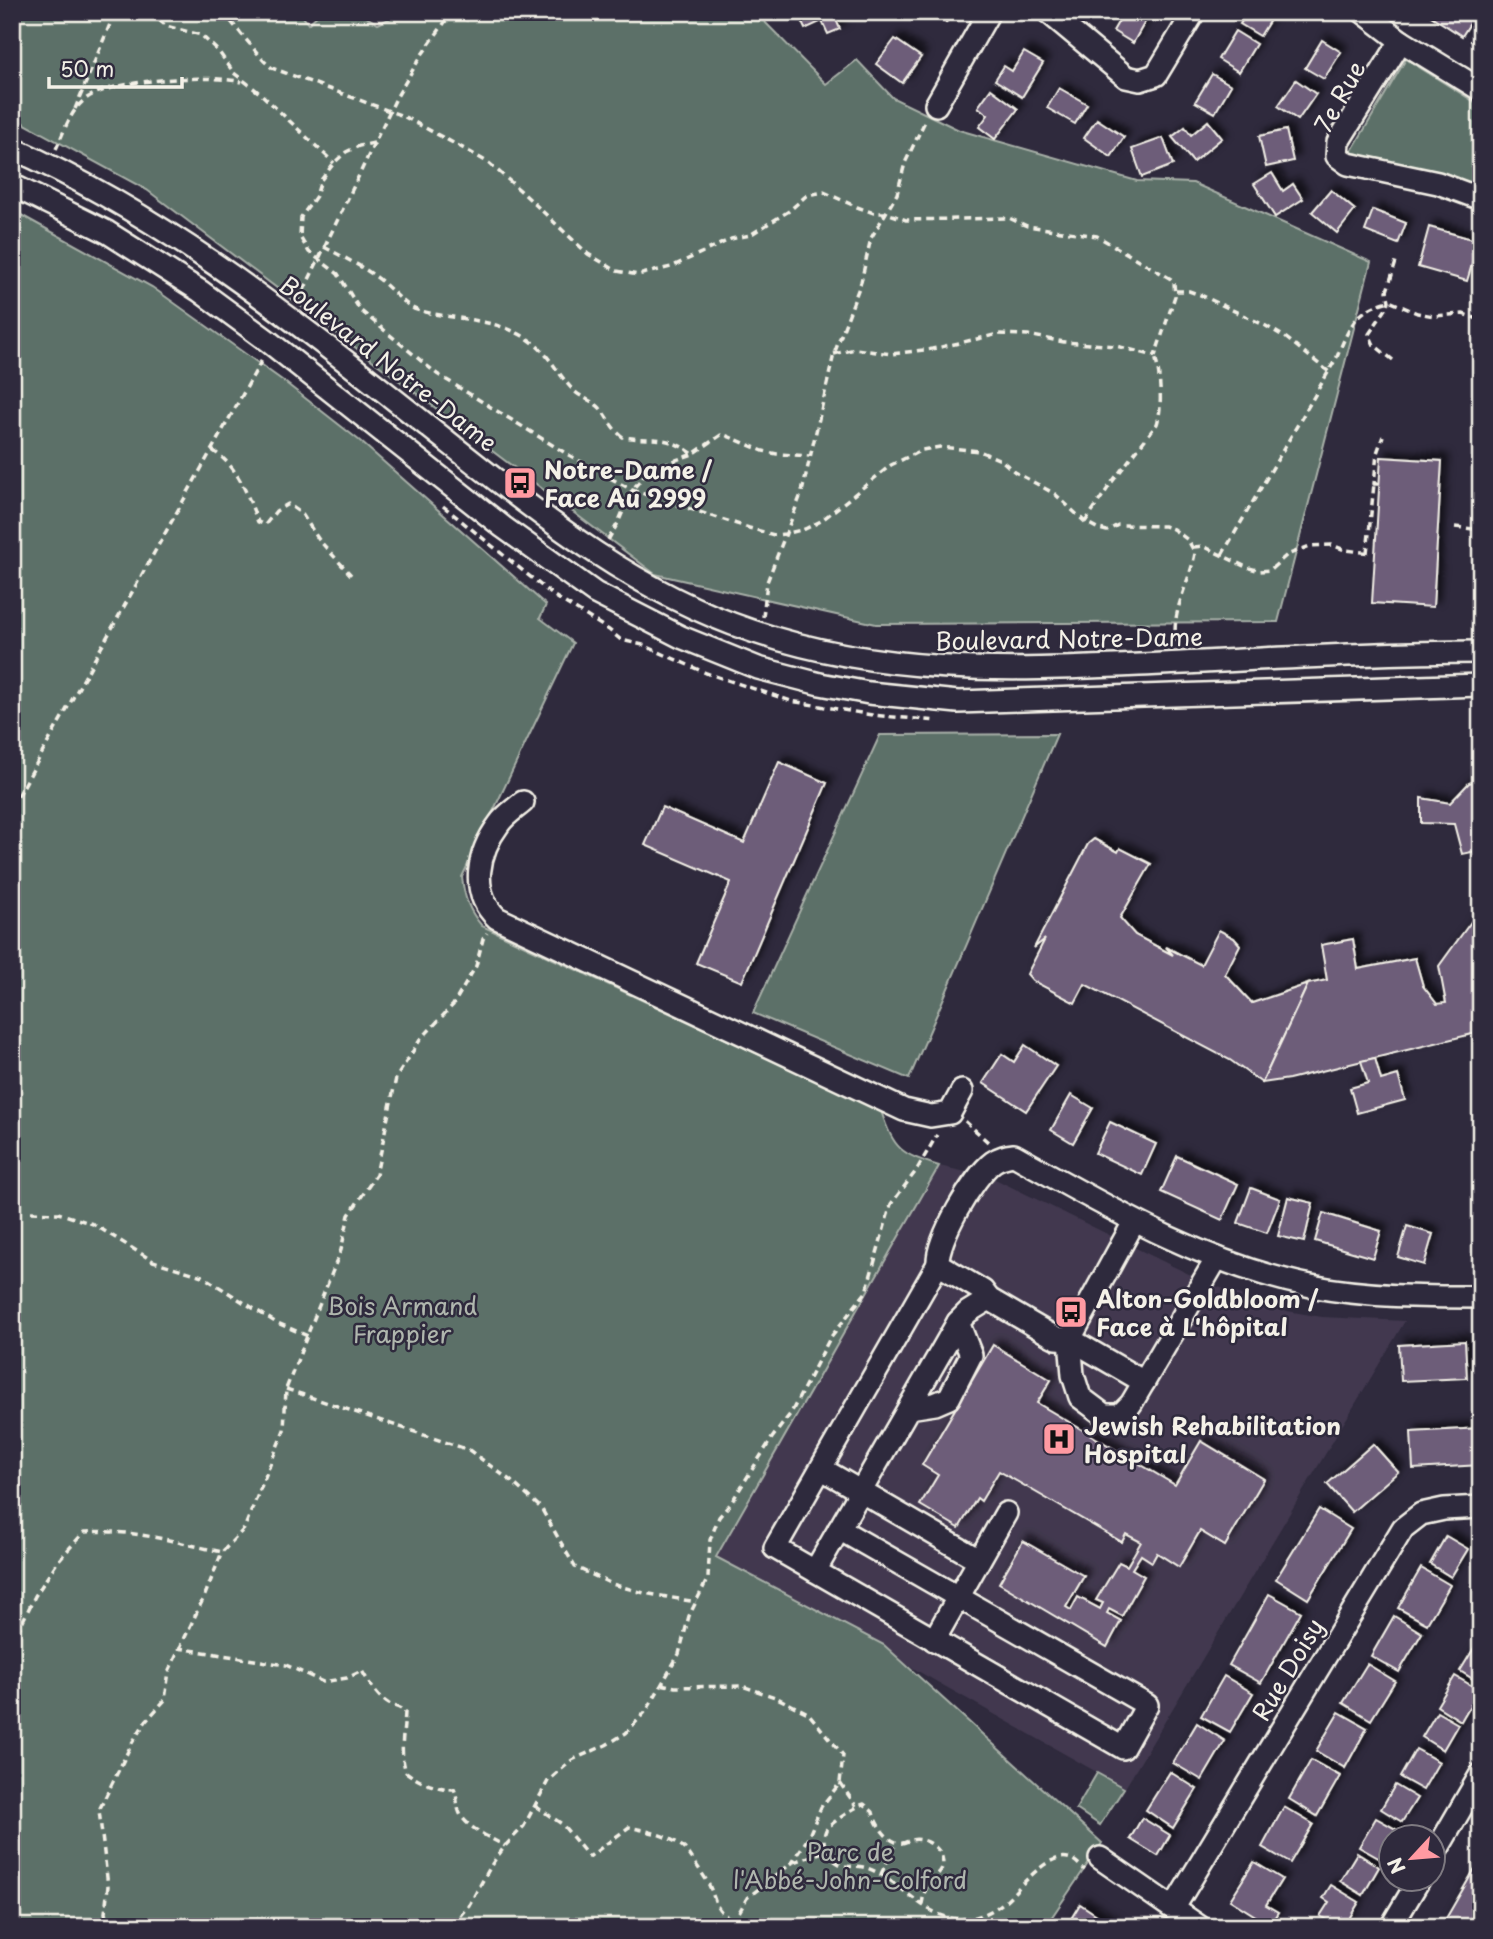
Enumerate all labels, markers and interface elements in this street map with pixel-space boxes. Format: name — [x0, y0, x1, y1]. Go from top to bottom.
scale bar — [49, 46, 182, 90]
text: 50 m — [60, 52, 114, 84]
street label: 7e Rue — [1304, 53, 1374, 139]
street label: Boulevard Notre-Dame — [272, 266, 506, 460]
place label: Notre-Dame / Face Au 2999 — [544, 451, 713, 515]
bus stop icon: Notre-Dame / Face Au 2999 — [501, 464, 539, 502]
street label: Boulevard Notre-Dame — [935, 618, 1203, 658]
place label: Alton-Goldbloom / Face à L'hôpital — [1096, 1280, 1319, 1344]
park label: Bois Armand Frappier — [326, 1287, 478, 1351]
bus stop icon: Alton-Goldbloom / Face à L'hôpital — [1052, 1293, 1090, 1331]
place label: Jewish Rehabilitation Hospital — [1084, 1407, 1341, 1471]
hospital icon: Jewish Rehabilitation Hospital — [1040, 1420, 1078, 1458]
street label: Rue Doisy — [1242, 1611, 1332, 1727]
north arrow — [1378, 1824, 1448, 1894]
park label: Parc de l'Abbé-John-Colford — [733, 1833, 967, 1897]
text: N — [1380, 1853, 1412, 1879]

